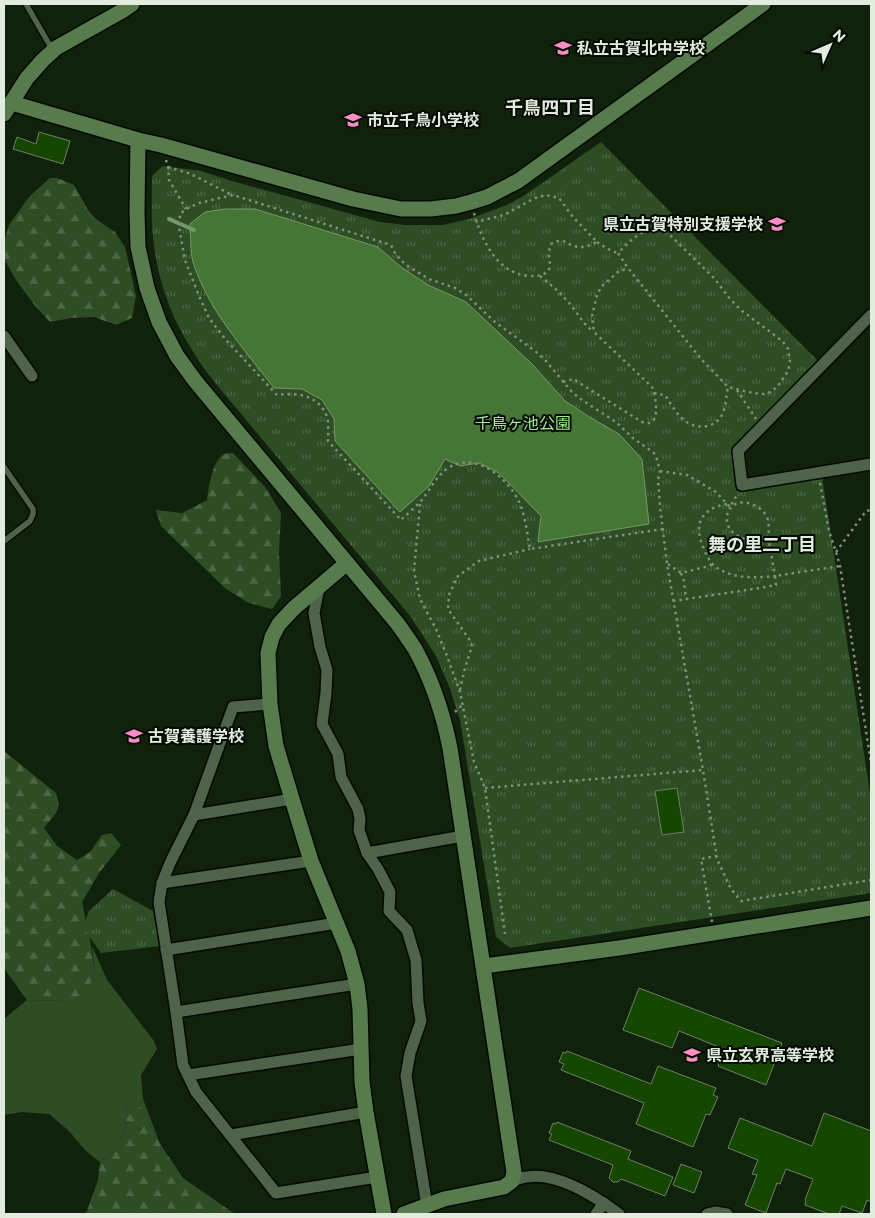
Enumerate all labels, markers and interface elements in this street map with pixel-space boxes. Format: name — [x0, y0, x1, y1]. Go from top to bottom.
north arrow — [805, 20, 855, 70]
text: N — [829, 25, 850, 46]
school or university icon: 私立古賀北中学校 — [553, 38, 573, 58]
place label: 私立古賀北中学校 — [577, 39, 705, 58]
district label: 千鳥四丁目 — [505, 97, 595, 119]
school or university icon: 市立千鳥小学校 — [343, 110, 363, 130]
place label: 市立千鳥小学校 — [367, 111, 479, 130]
school or university icon: 県立古賀特別支援学校 — [767, 214, 787, 234]
place label: 県立古賀特別支援学校 — [603, 215, 763, 234]
park label: 千鳥ヶ池公園 — [475, 414, 571, 433]
district label: 舞の里二丁目 — [708, 534, 816, 556]
school or university icon: 古賀養護学校 — [124, 726, 144, 746]
place label: 古賀養護学校 — [148, 727, 244, 746]
school or university icon: 県立玄界高等学校 — [682, 1045, 702, 1065]
place label: 県立玄界高等学校 — [706, 1046, 834, 1065]

